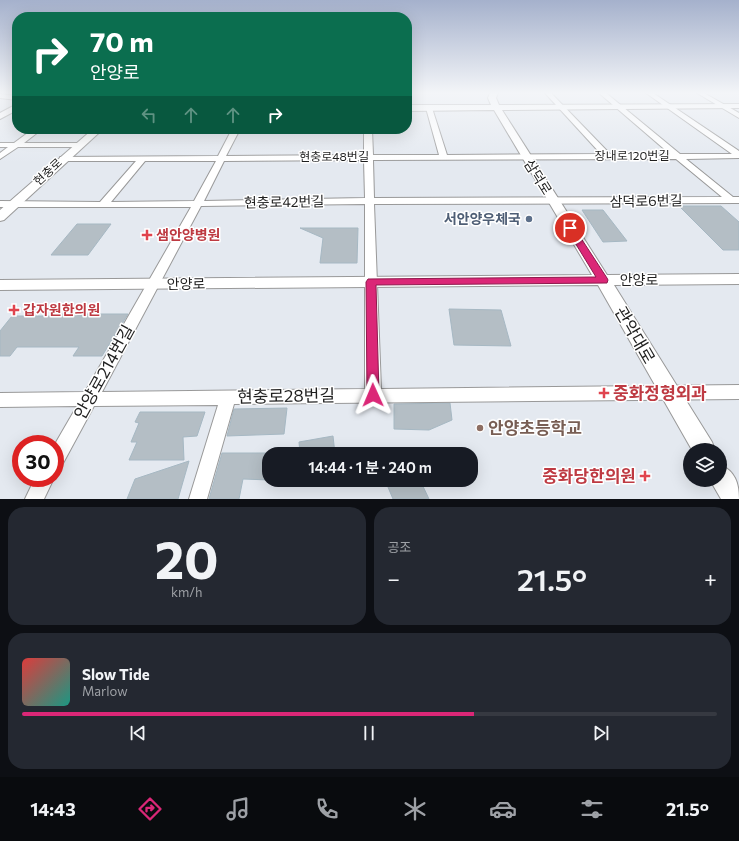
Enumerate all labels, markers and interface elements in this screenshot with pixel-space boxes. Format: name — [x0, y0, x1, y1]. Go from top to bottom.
text: 70 m — [90, 24, 154, 58]
icon: right — [24, 28, 76, 80]
text: 안양로 — [90, 61, 140, 83]
icon: left — [138, 104, 160, 126]
icon: ahead — [180, 104, 202, 126]
icon: ahead — [222, 104, 244, 126]
icon: right — [264, 104, 286, 126]
street label: 장내로120번길 — [595, 148, 669, 162]
street label: 현충로48번길 — [299, 149, 369, 163]
street label: 현충로 — [30, 155, 64, 188]
street label: 삼덕로 — [521, 156, 556, 198]
street label: 삼덕로6번길 — [609, 191, 683, 210]
street label: 현충로42번길 — [244, 192, 324, 211]
place label: 서안양우체국 — [444, 210, 521, 227]
pin — [553, 211, 587, 245]
marker: 서안양우체국 — [524, 214, 534, 224]
icon: arrive — [559, 217, 581, 239]
place label: 샘안양병원 — [156, 226, 220, 243]
marker: 샘안양병원 — [141, 229, 153, 241]
street label: 안양로 — [620, 271, 658, 288]
street label: 안양로 — [167, 275, 206, 292]
place label: 갑자원한의원 — [23, 301, 100, 318]
street label: 관악대로 — [611, 302, 660, 367]
marker: 갑자원한의원 — [8, 304, 20, 316]
street label: 안양로214번길 — [69, 321, 138, 423]
position arrow — [352, 374, 394, 416]
place label: 중화정형외과 — [613, 382, 707, 403]
street label: 현충로28번길 — [237, 384, 335, 407]
marker: 중화정형외과 — [598, 387, 610, 399]
place label: 안양초등학교 — [488, 417, 582, 438]
marker: 안양초등학교 — [475, 423, 485, 433]
speed limit sign: 30 — [12, 435, 64, 487]
map controls — [683, 443, 727, 487]
button: layers — [683, 443, 727, 487]
text: 14:44 · 1 분 · 240 m — [308, 458, 432, 476]
place label: 중화당한의원 — [542, 465, 636, 486]
marker: 중화당한의원 — [639, 470, 651, 482]
text: 20 — [155, 526, 219, 590]
text: 공조 — [388, 539, 411, 555]
text: 21.5° — [517, 560, 587, 597]
text: − — [388, 565, 400, 592]
text: + — [704, 565, 717, 592]
text: km/h — [171, 584, 203, 600]
text: Slow Tide — [82, 665, 150, 683]
text: Marlow — [82, 683, 128, 699]
icon: previous — [127, 722, 149, 744]
icon: pause — [358, 722, 380, 744]
icon: next — [590, 722, 612, 744]
icon: directions — [136, 795, 164, 823]
icon: music — [224, 795, 252, 823]
icon: phone — [313, 795, 341, 823]
icon: climate — [401, 795, 429, 823]
icon: car — [489, 795, 517, 823]
icon: filters — [578, 795, 606, 823]
text: 14:43 — [30, 798, 76, 820]
text: 21.5° — [666, 798, 709, 820]

